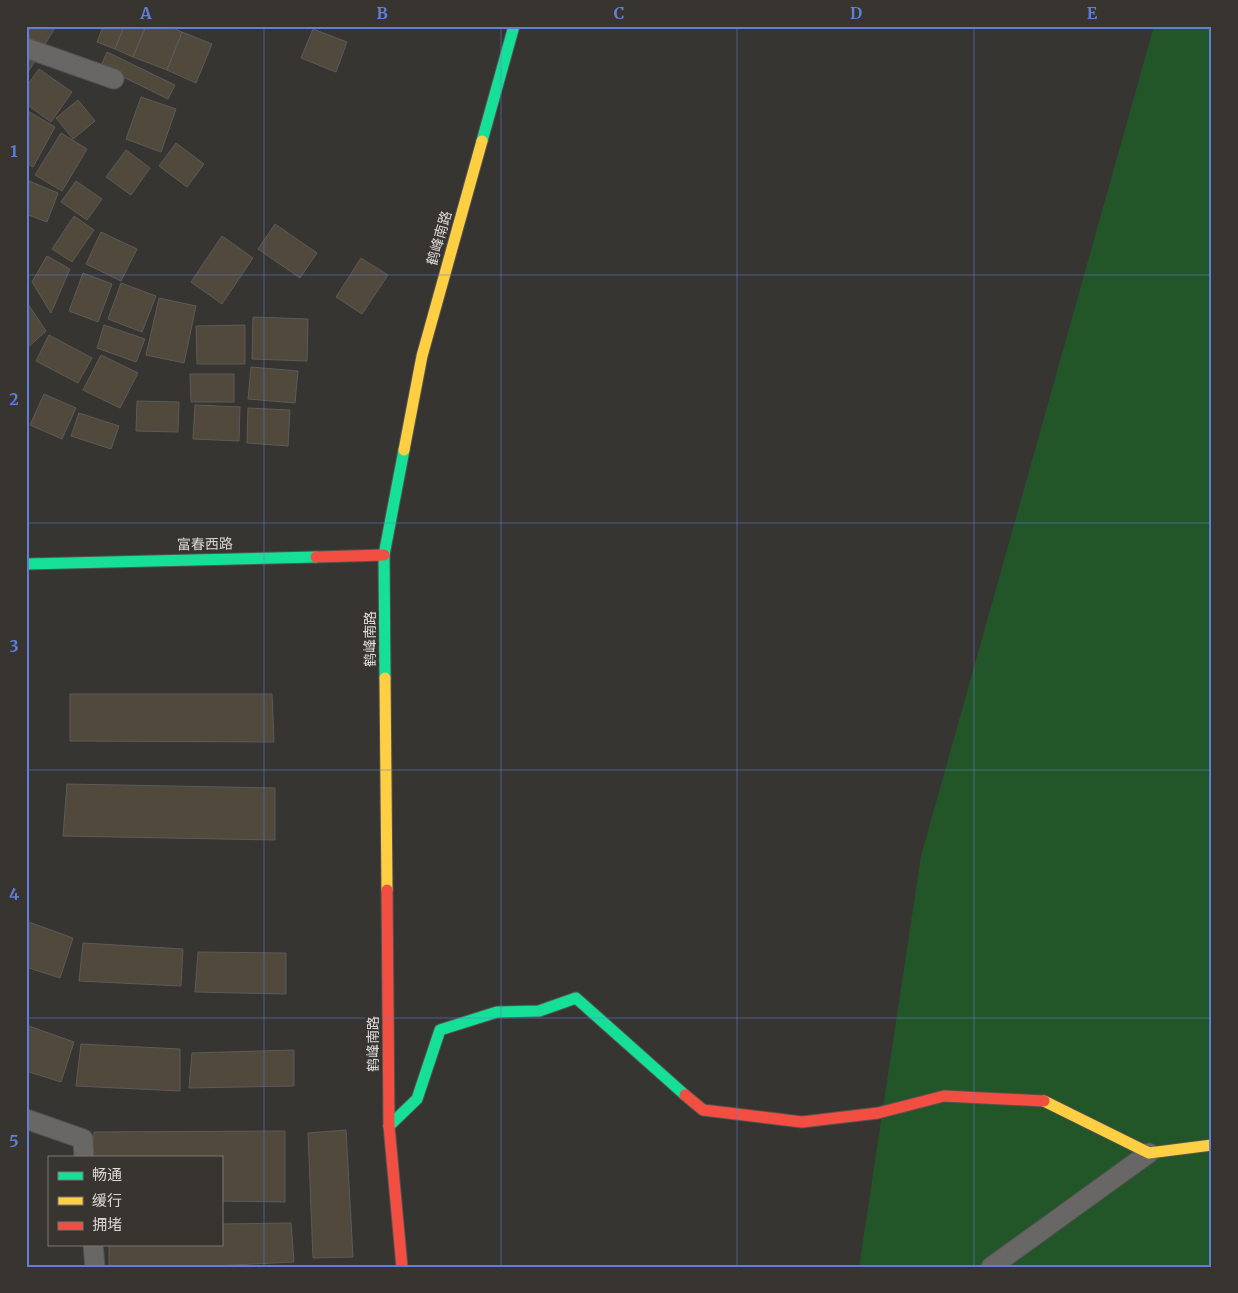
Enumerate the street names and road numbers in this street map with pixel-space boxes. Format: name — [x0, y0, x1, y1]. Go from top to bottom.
street label: 鹤峰南路 — [423, 209, 455, 267]
street label: 富春西路 — [177, 535, 233, 553]
street label: 鹤峰南路 — [361, 611, 379, 667]
street label: 鹤峰南路 — [364, 1016, 382, 1072]

